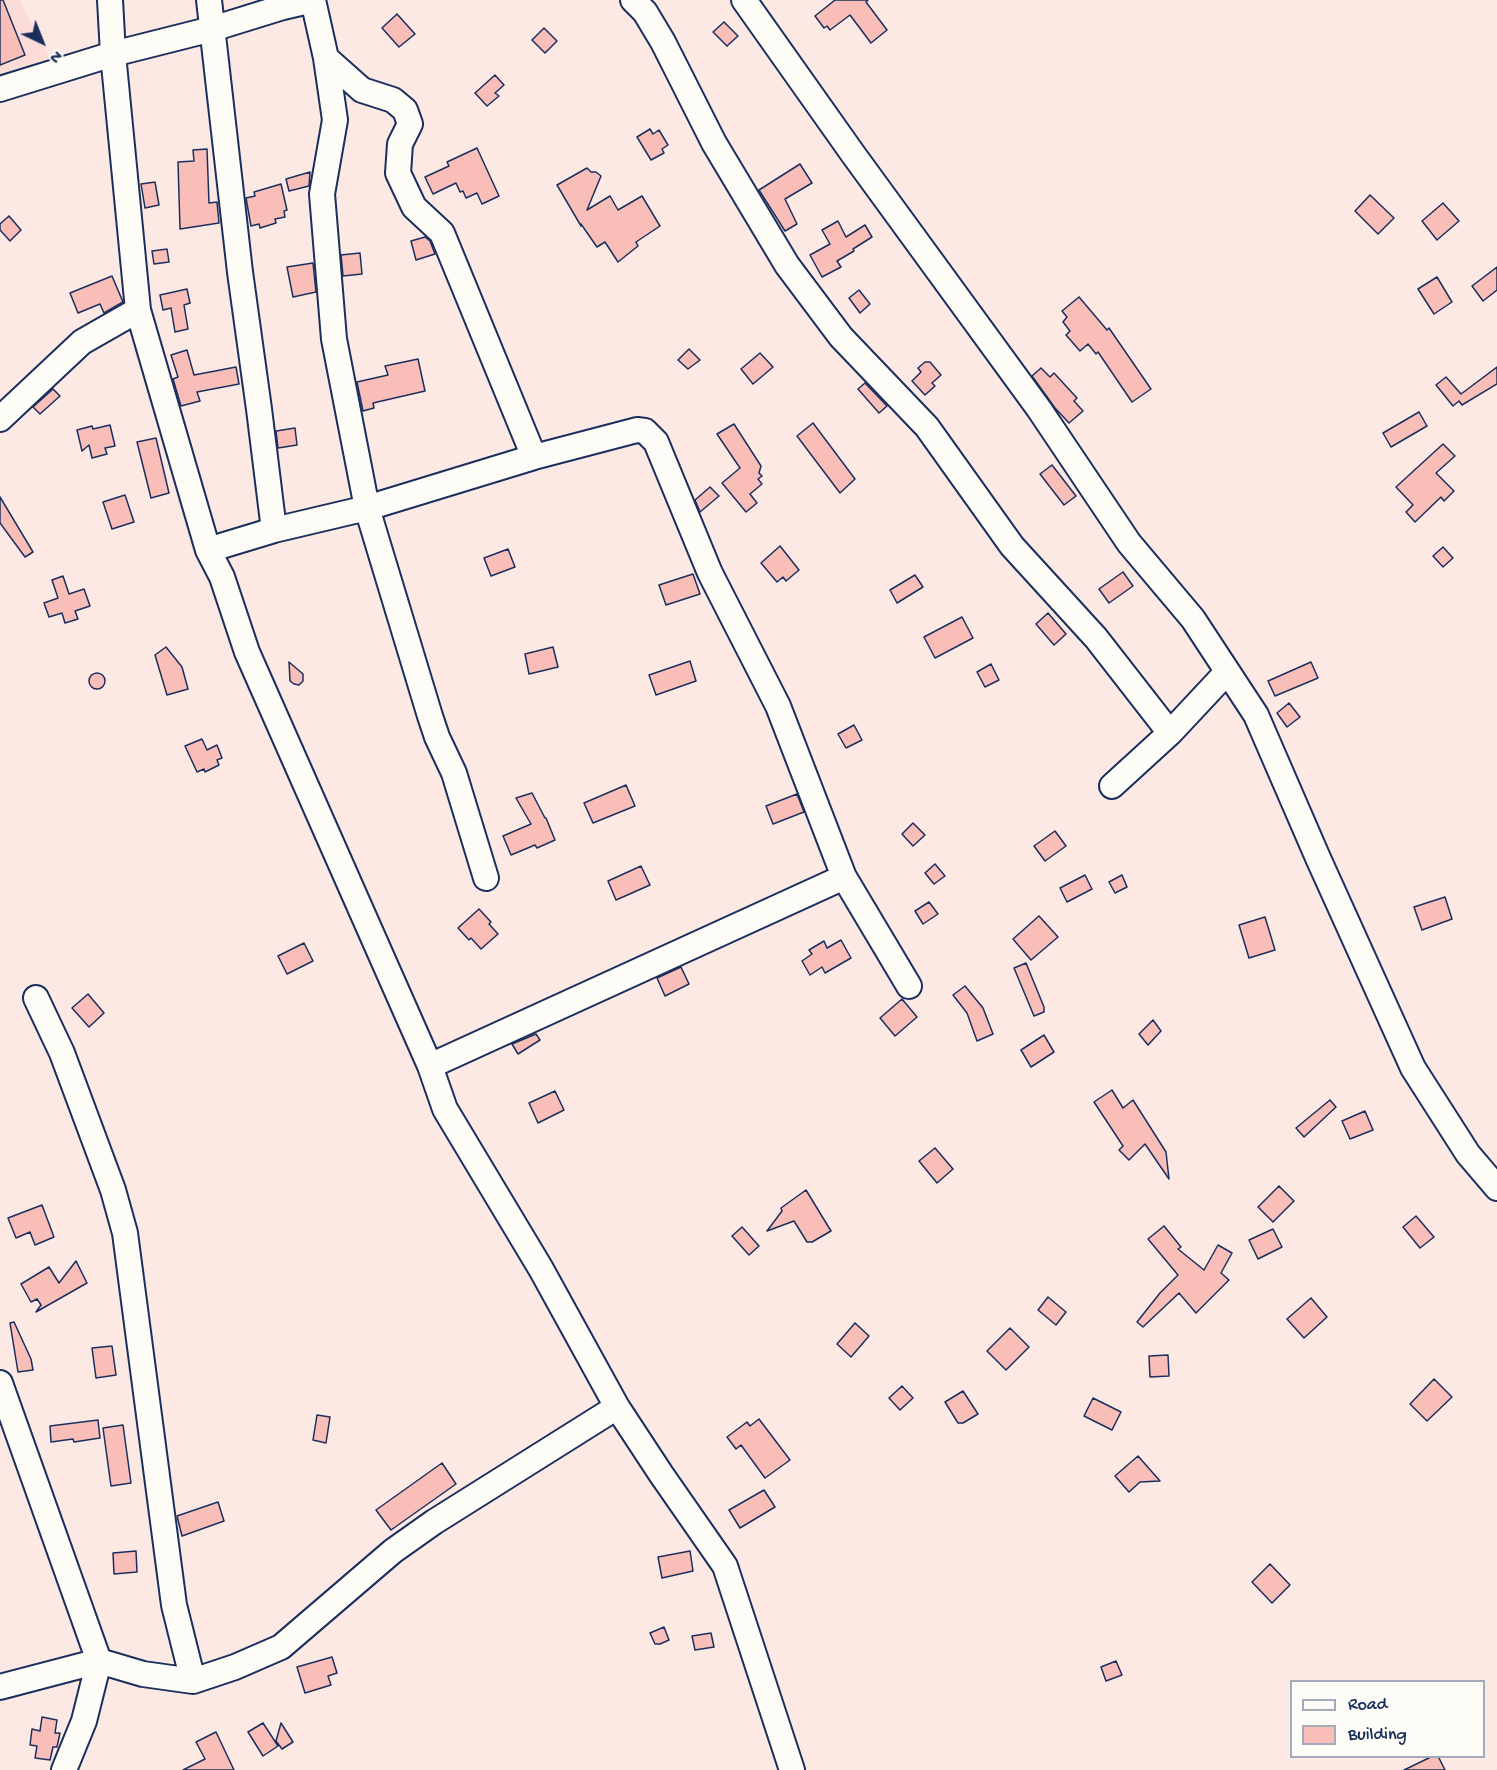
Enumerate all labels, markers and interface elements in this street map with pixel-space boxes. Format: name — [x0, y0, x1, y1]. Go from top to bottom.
north arrow — [12, 12, 72, 72]
text: N — [44, 45, 65, 66]
legend — [1290, 1680, 1485, 1758]
text: Road — [1348, 1695, 1387, 1716]
text: Building — [1348, 1725, 1407, 1746]

